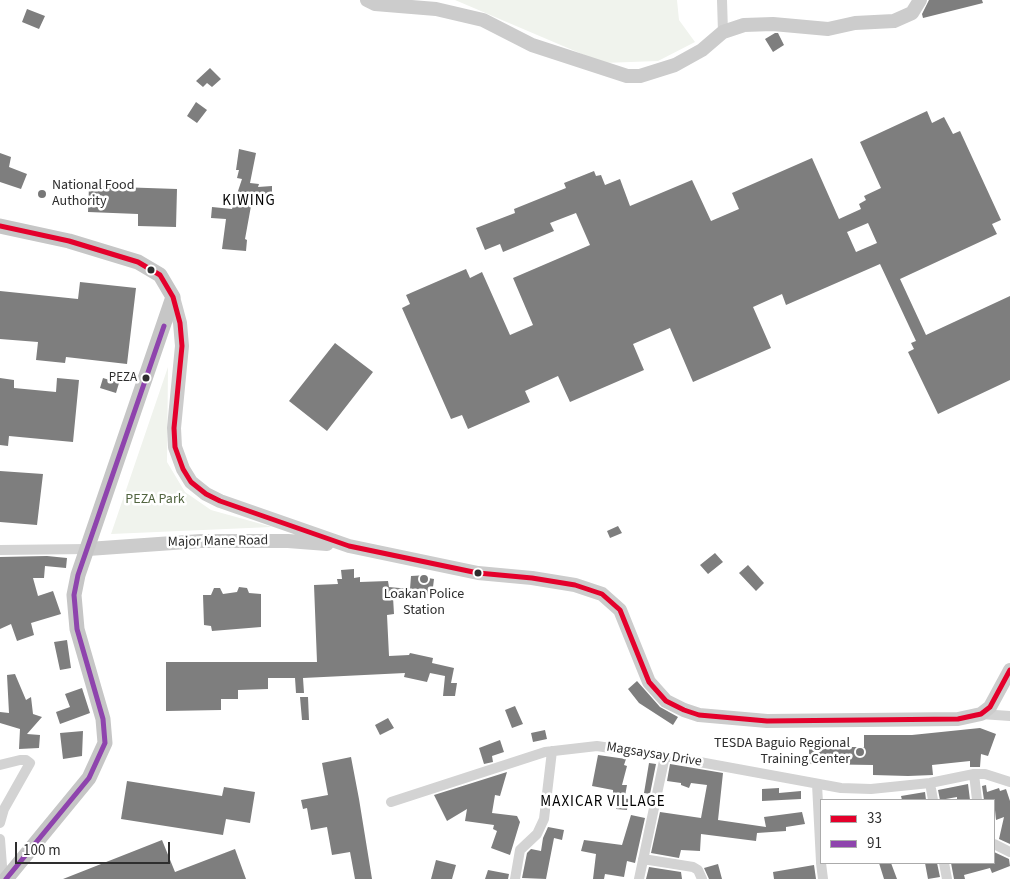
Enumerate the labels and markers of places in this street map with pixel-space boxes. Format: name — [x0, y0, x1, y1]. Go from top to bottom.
place label: National Food Authority — [52, 178, 134, 210]
marker: National Food Authority — [36, 188, 48, 200]
unlabelled marker — [146, 265, 156, 275]
place label: PEZA — [109, 370, 137, 386]
marker: PEZA — [141, 373, 151, 383]
unlabelled marker — [473, 568, 483, 578]
marker: Loakan Police Station — [418, 573, 430, 585]
place label: Loakan Police Station — [384, 587, 464, 620]
place label: TESDA Baguio Regional Training Center — [714, 736, 850, 769]
marker: TESDA Baguio Regional Training Center — [854, 746, 866, 758]

